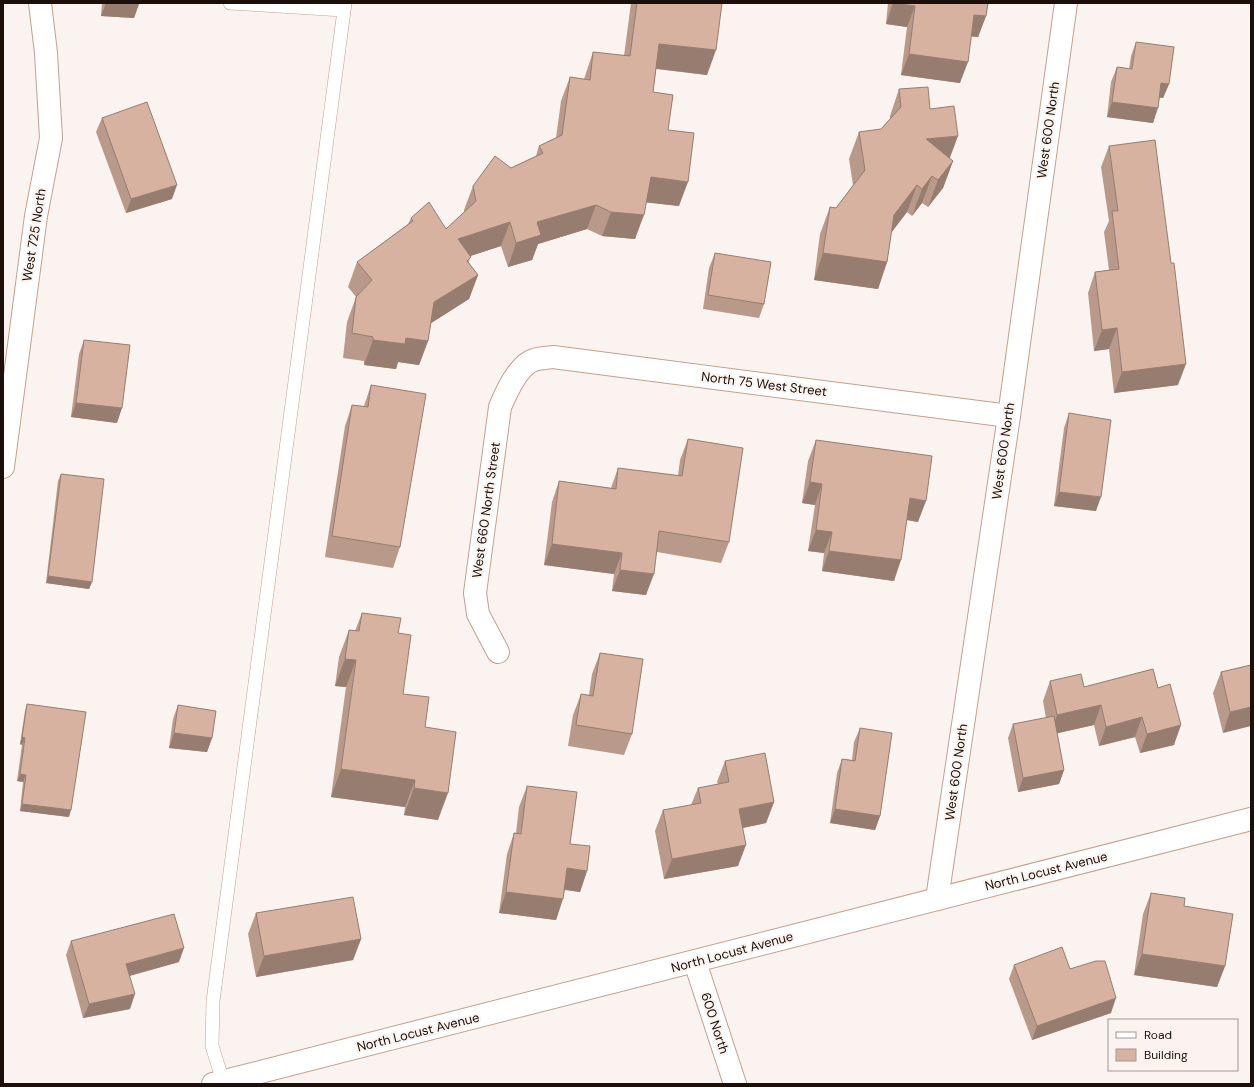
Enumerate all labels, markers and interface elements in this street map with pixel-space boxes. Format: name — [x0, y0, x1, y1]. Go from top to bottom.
street label: West 600 North — [1033, 81, 1063, 179]
street label: West 725 North — [18, 187, 50, 283]
street label: North 75 West Street — [700, 368, 828, 400]
street label: West 600 North — [988, 402, 1018, 500]
street label: West 660 North Street — [468, 441, 504, 579]
street label: West 600 North — [941, 723, 971, 821]
street label: North Locust Avenue — [983, 848, 1109, 894]
street label: North Locust Avenue — [669, 928, 795, 976]
street label: 600 North — [697, 990, 733, 1056]
street label: North Locust Avenue — [355, 1009, 481, 1055]
legend — [1108, 1019, 1238, 1071]
text: Road — [1144, 1027, 1172, 1043]
text: Building — [1144, 1047, 1188, 1063]

